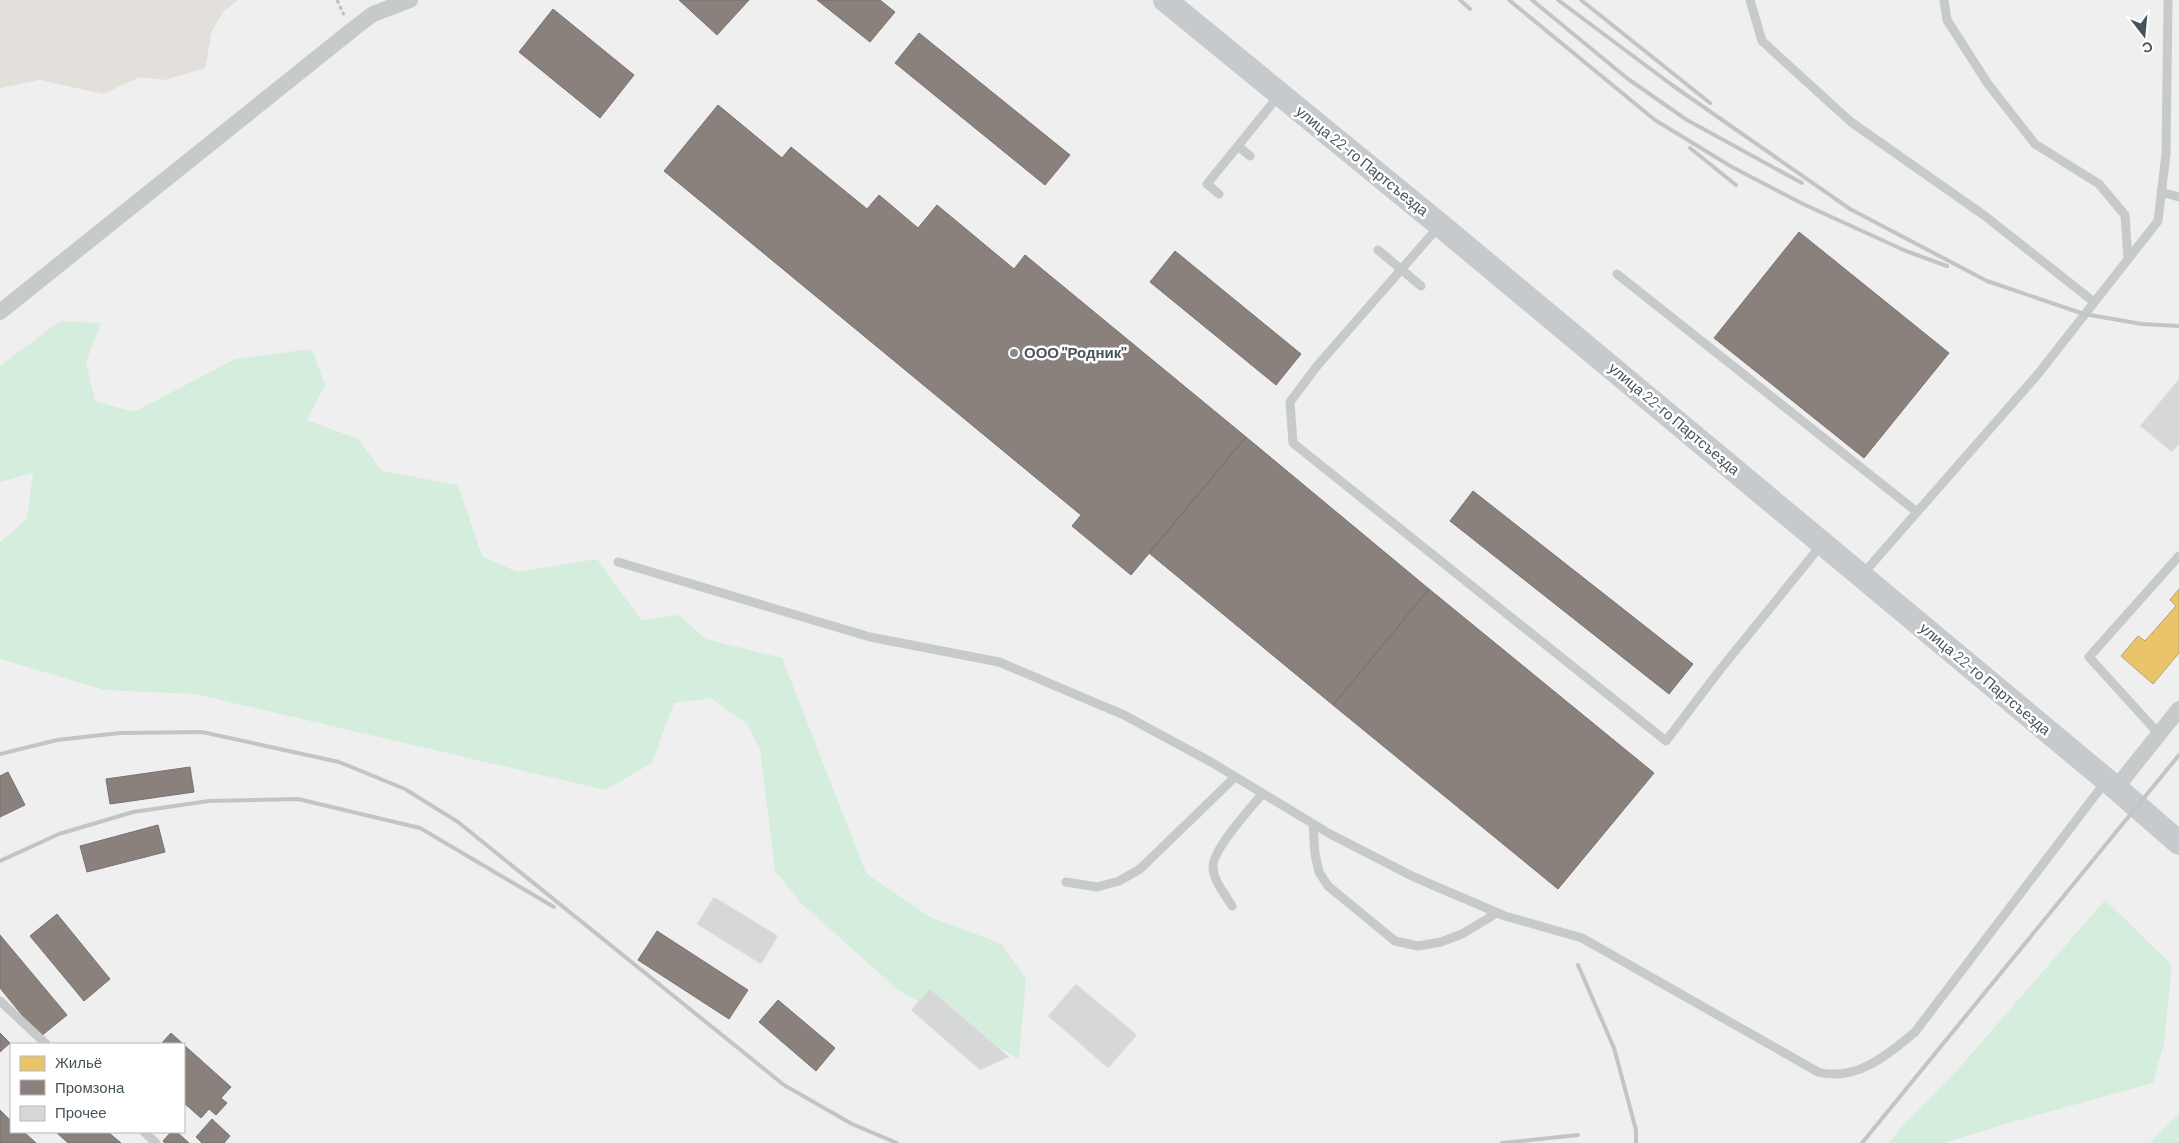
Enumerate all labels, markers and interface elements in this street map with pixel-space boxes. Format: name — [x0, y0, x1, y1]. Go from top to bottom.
north arrow — [2119, 10, 2169, 60]
text: С — [2141, 38, 2155, 58]
street label: улица 22-го Партсъезда — [1293, 101, 1433, 220]
place label: ООО "Родник" — [1024, 343, 1127, 361]
marker: ООО "Родник" — [1008, 347, 1020, 359]
street label: улица 22-го Партсъезда — [1606, 358, 1744, 479]
street label: улица 22-го Партсъезда — [1917, 618, 2055, 739]
legend — [10, 1043, 185, 1133]
text: Жильё — [55, 1053, 102, 1071]
text: Промзона — [55, 1078, 125, 1096]
text: Прочее — [55, 1103, 107, 1121]

